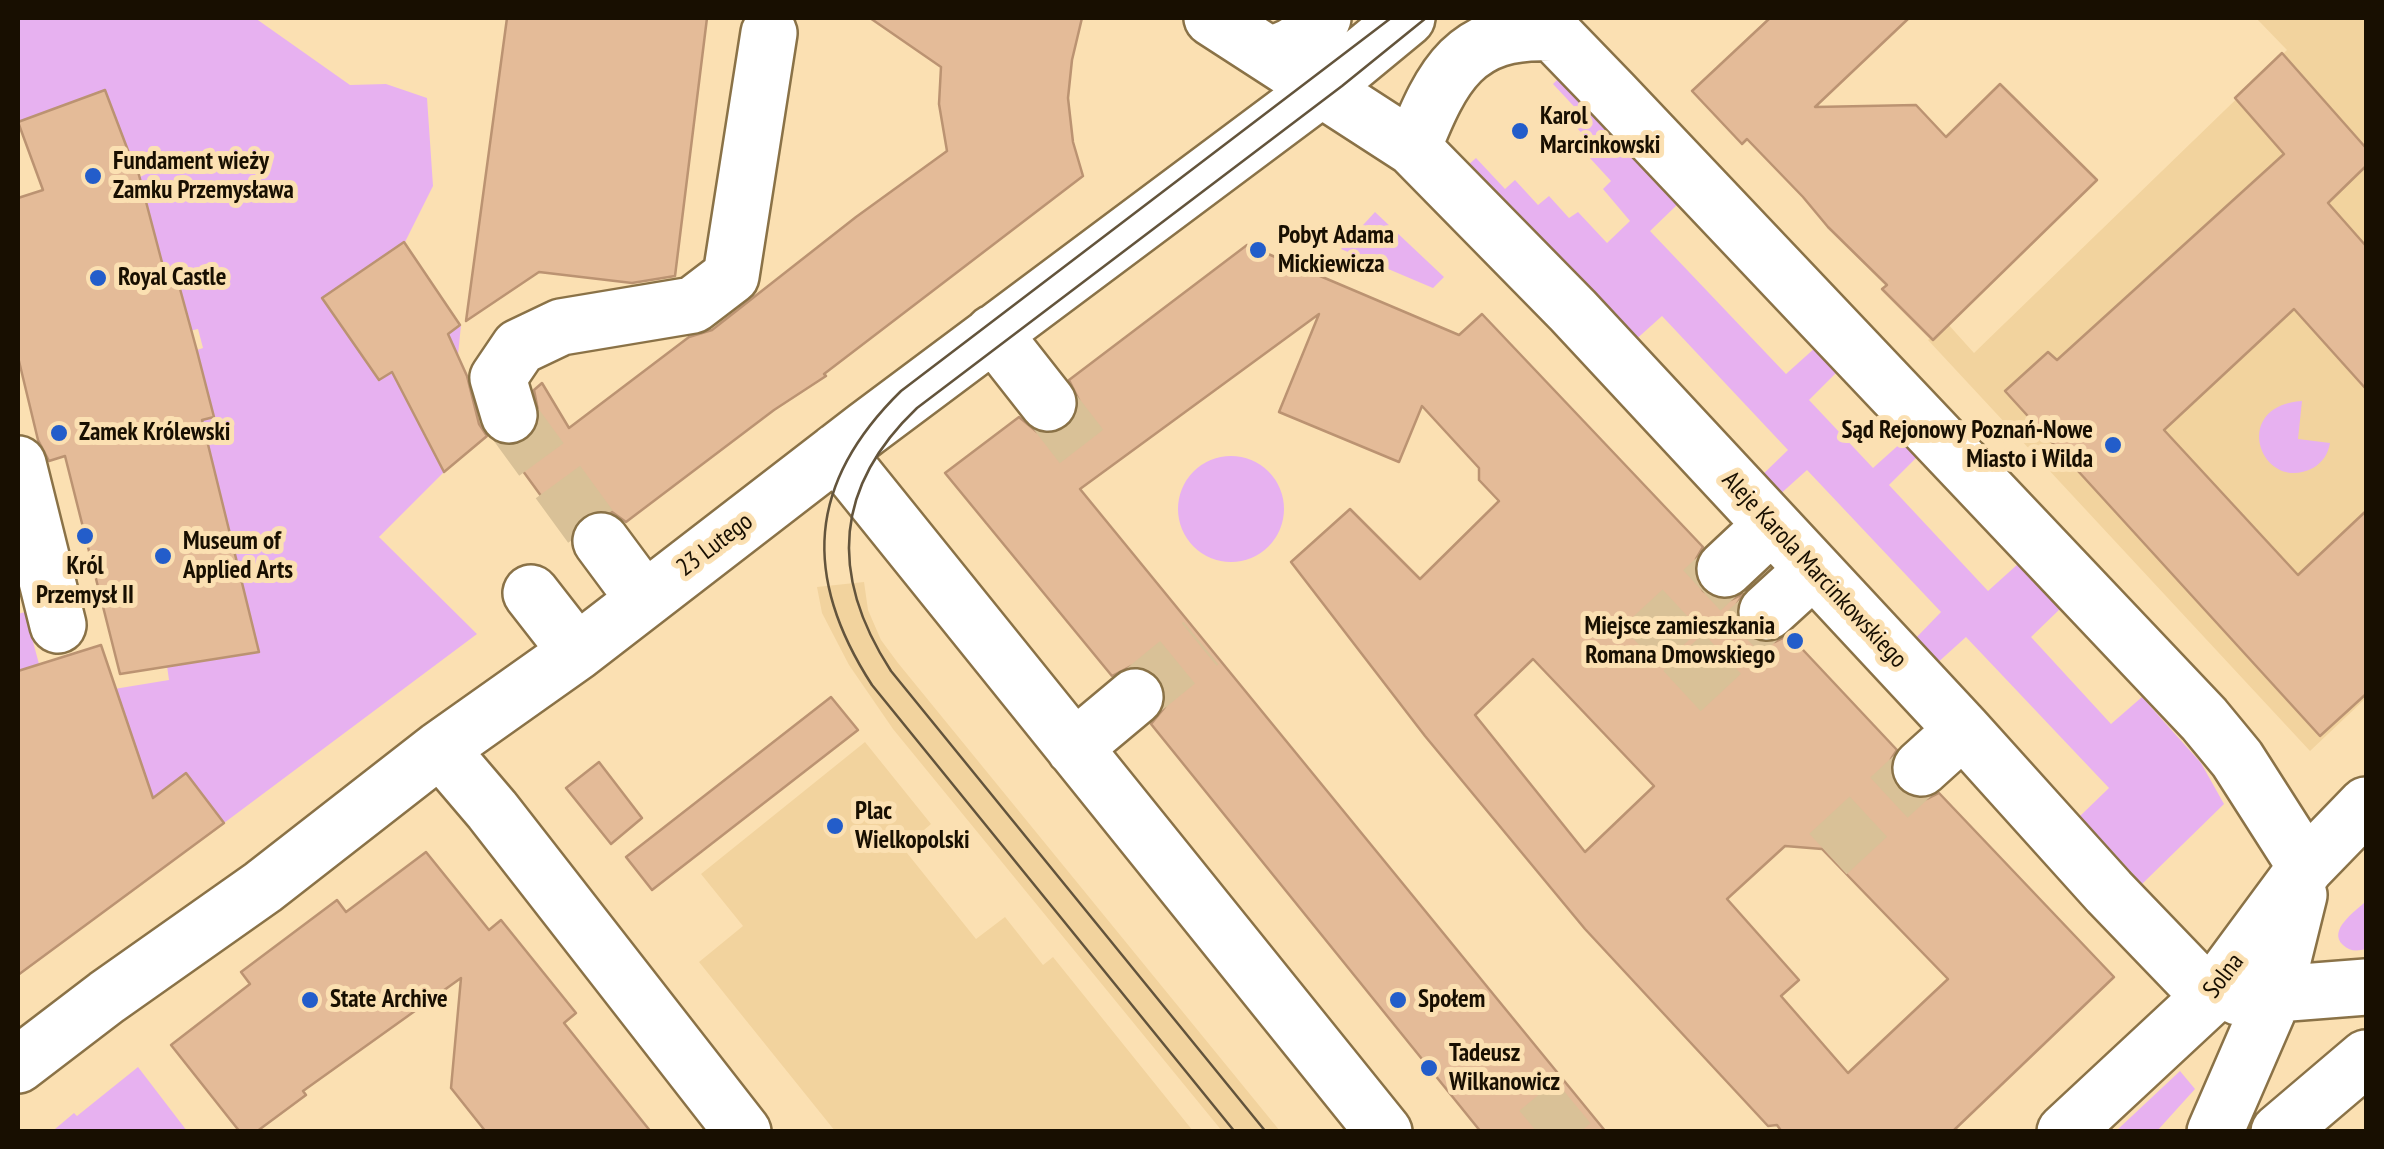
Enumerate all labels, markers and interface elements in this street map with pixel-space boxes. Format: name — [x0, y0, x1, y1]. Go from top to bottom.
place label: Karol Marcinkowski — [1540, 102, 1660, 161]
marker: Karol Marcinkowski — [1509, 120, 1531, 142]
place label: Fundament wieży Zamku Przemysława — [113, 147, 294, 206]
marker: Fundament wieży Zamku Przemysława — [82, 165, 104, 187]
place label: Pobyt Adama Mickiewicza — [1278, 221, 1394, 280]
marker: Pobyt Adama Mickiewicza — [1247, 239, 1269, 261]
place label: Royal Castle — [118, 263, 226, 293]
marker: Royal Castle — [87, 267, 109, 289]
place label: Sąd Rejonowy Poznań-Nowe Miasto i Wilda — [1842, 416, 2093, 475]
place label: Zamek Królewski — [79, 418, 230, 448]
marker: Zamek Królewski — [48, 422, 70, 444]
marker: Sąd Rejonowy Poznań-Nowe Miasto i Wilda — [2102, 434, 2124, 456]
street label: Aleje Karola Marcinkowskiego — [1715, 466, 1913, 674]
street label: 23 Lutego — [671, 507, 759, 583]
marker: Król Przemysł II — [74, 525, 96, 547]
place label: Museum of Applied Arts — [183, 527, 293, 586]
marker: Museum of Applied Arts — [152, 545, 174, 567]
place label: Król Przemysł II — [36, 552, 134, 611]
place label: Miejsce zamieszkania Romana Dmowskiego — [1585, 612, 1775, 671]
marker: Miejsce zamieszkania Romana Dmowskiego — [1784, 630, 1806, 652]
place label: Plac Wielkopolski — [855, 797, 970, 856]
marker: Plac Wielkopolski — [824, 815, 846, 837]
street label: Solna — [2197, 948, 2251, 1004]
place label: State Archive — [330, 985, 448, 1015]
place label: Społem — [1418, 985, 1485, 1015]
marker: State Archive — [299, 989, 321, 1011]
marker: Społem — [1387, 989, 1409, 1011]
place label: Tadeusz Wilkanowicz — [1449, 1039, 1560, 1098]
marker: Tadeusz Wilkanowicz — [1418, 1057, 1440, 1079]

